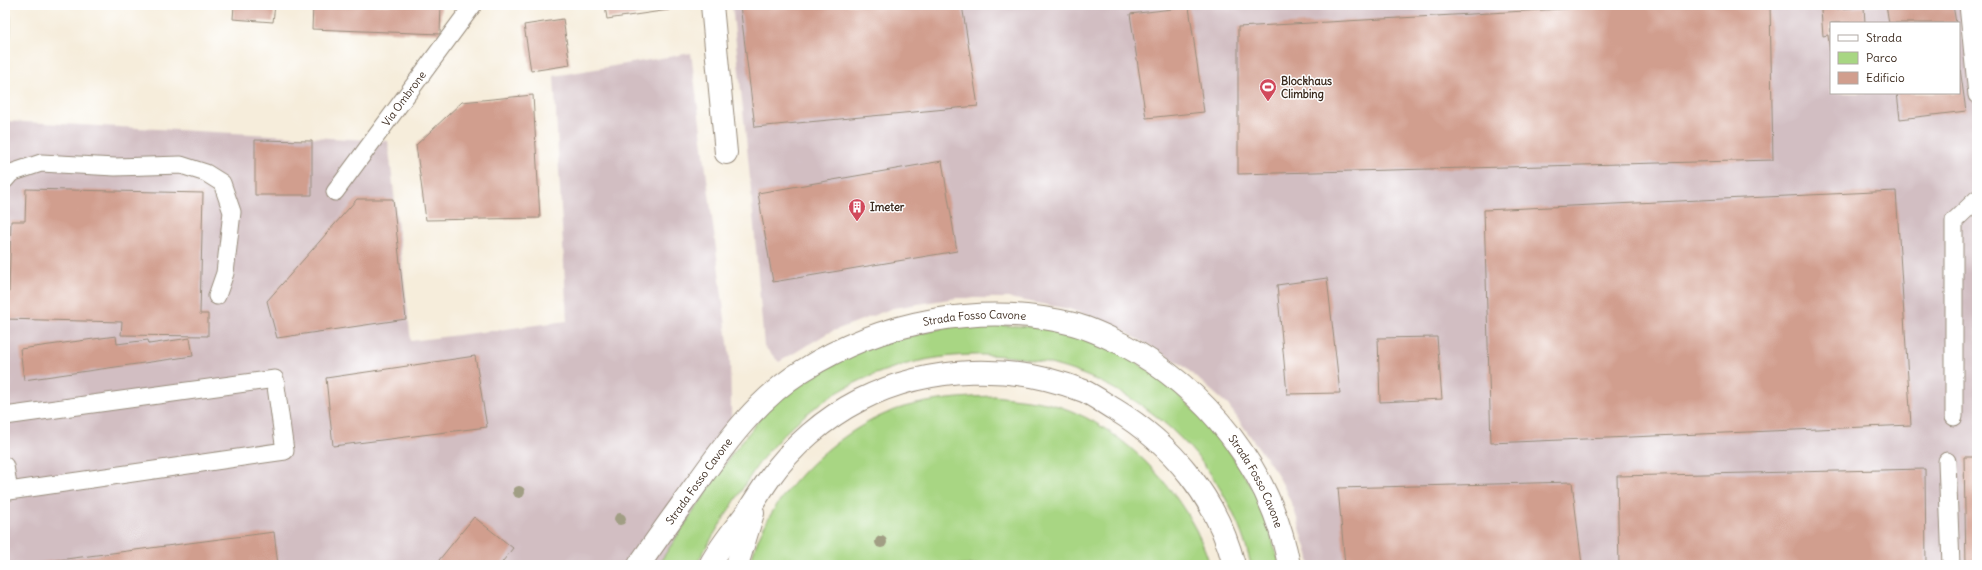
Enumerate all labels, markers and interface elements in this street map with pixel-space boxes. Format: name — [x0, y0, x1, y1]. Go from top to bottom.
legend — [1830, 22, 1960, 94]
text: Strada — [1866, 30, 1902, 45]
text: Parco — [1866, 50, 1898, 65]
street label: Via Ombrone — [379, 68, 429, 129]
text: Edificio — [1866, 70, 1905, 85]
place label: Blockhaus Climbing — [1281, 74, 1332, 102]
sports icon: Blockhaus Climbing — [1258, 77, 1278, 102]
building icon: Imeter — [847, 197, 867, 222]
place label: Imeter — [870, 200, 905, 214]
street label: Strada Fosso Cavone — [922, 307, 1027, 329]
street label: Strada Fosso Cavone — [1225, 432, 1286, 530]
street label: Strada Fosso Cavone — [663, 435, 735, 527]

